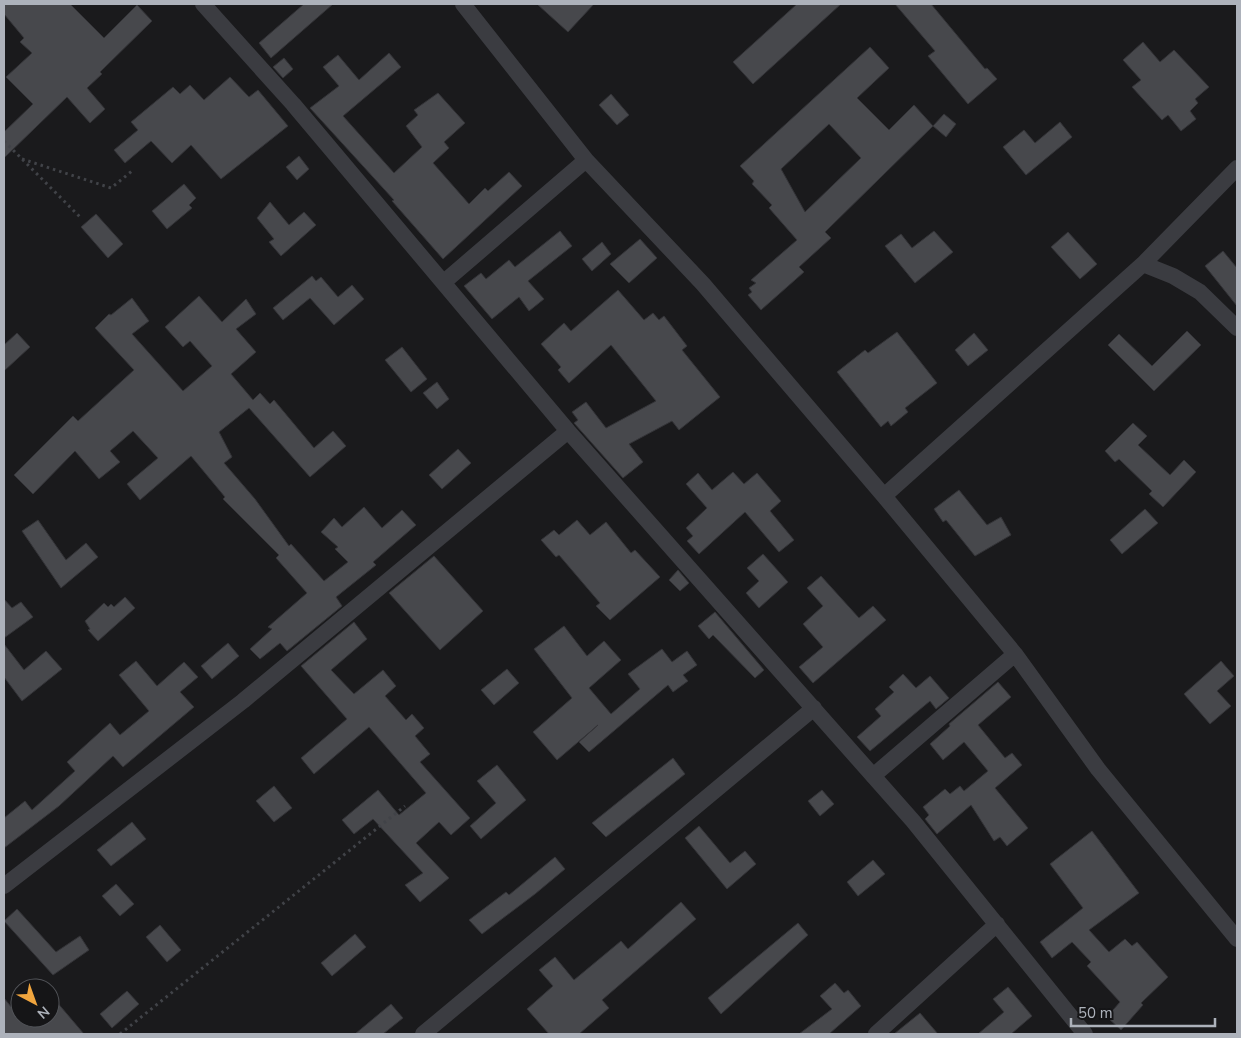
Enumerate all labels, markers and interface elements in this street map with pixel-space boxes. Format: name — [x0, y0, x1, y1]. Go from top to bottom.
north arrow — [10, 978, 60, 1028]
scale bar — [1071, 996, 1215, 1028]
text: N — [33, 1002, 53, 1023]
text: 50 m — [1078, 1003, 1113, 1023]

